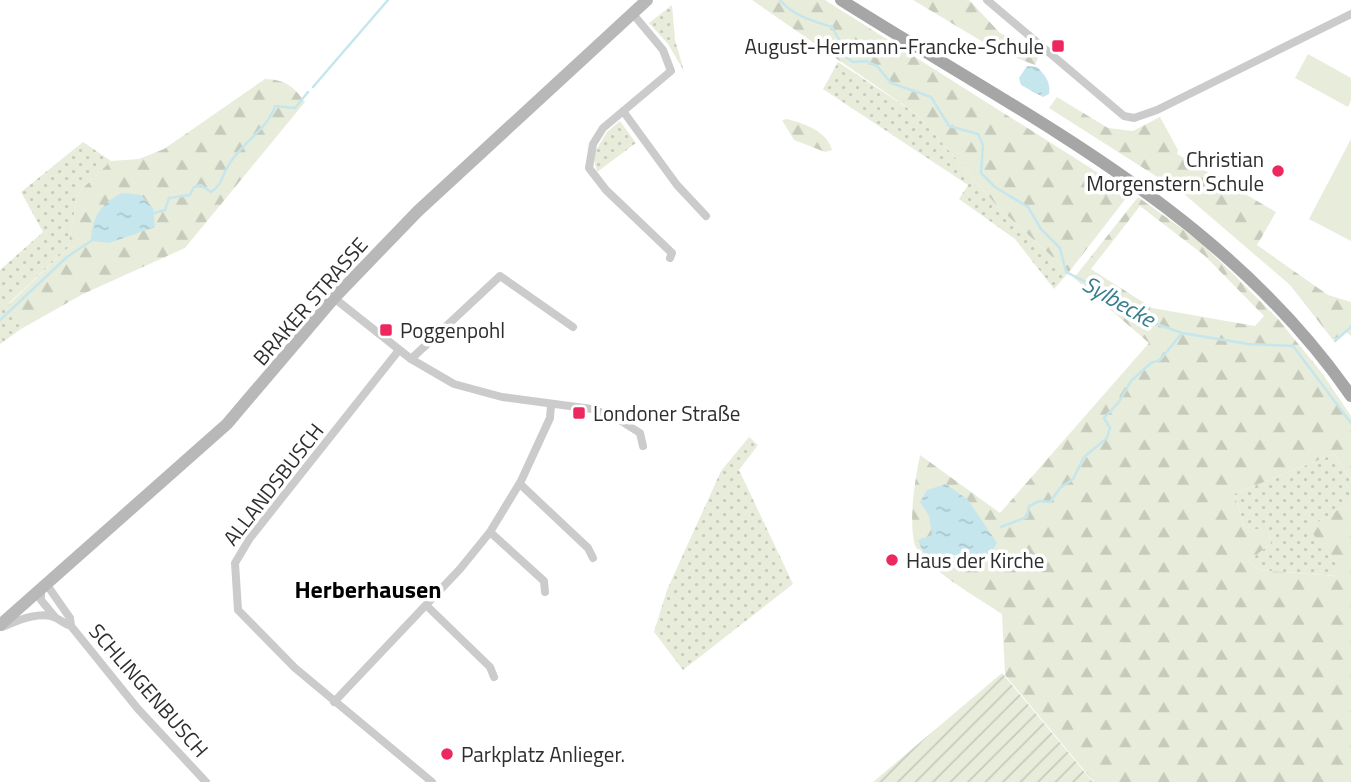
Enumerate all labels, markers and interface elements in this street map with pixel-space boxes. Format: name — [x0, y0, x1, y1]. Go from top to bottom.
place label: August-Hermann-Francke-Schule — [744, 30, 1044, 62]
marker: August-Hermann-Francke-Schule — [1050, 38, 1066, 54]
place label: Christian Morgenstern Schule — [1086, 143, 1264, 199]
marker: Christian Morgenstern Schule — [1270, 163, 1286, 179]
street label: BRAKER STRASSE — [245, 230, 375, 372]
water label: Sylbecke — [1076, 266, 1163, 337]
place label: Poggenpohl — [400, 314, 505, 346]
marker: Poggenpohl — [378, 322, 394, 338]
place label: Londoner Straße — [593, 397, 740, 429]
marker: Londoner Straße — [571, 405, 587, 421]
street label: ALLANDSBUSCH — [215, 416, 331, 552]
place label: Haus der Kirche — [906, 544, 1044, 576]
marker: Haus der Kirche — [884, 552, 900, 568]
district label: Herberhausen — [294, 571, 442, 607]
street label: SCHLINGENBUSCH — [82, 616, 216, 764]
place label: Parkplatz Anlieger. — [461, 738, 625, 770]
marker: Parkplatz Anlieger. — [439, 746, 455, 762]

